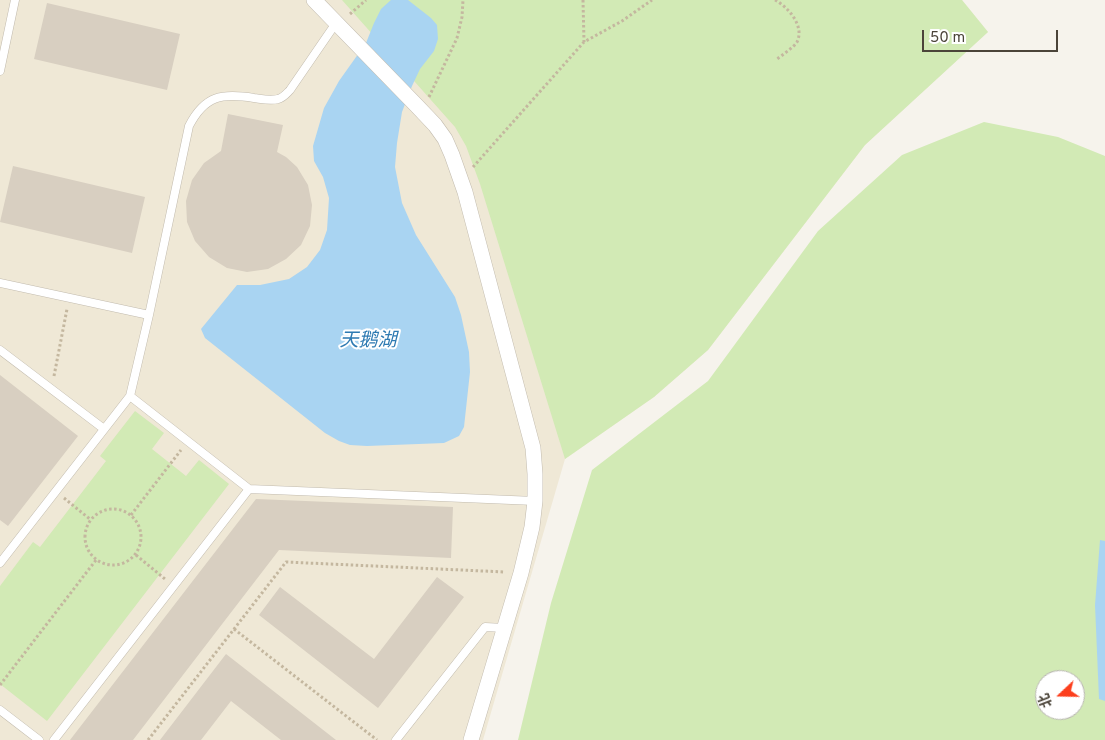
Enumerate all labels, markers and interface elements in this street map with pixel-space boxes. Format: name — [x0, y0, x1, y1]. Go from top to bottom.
scale bar — [925, 20, 1061, 52]
text: 50 m — [930, 29, 965, 48]
water label: 天鹅湖 — [340, 331, 396, 353]
north arrow — [1035, 670, 1085, 720]
text: 北 — [1036, 691, 1057, 710]

